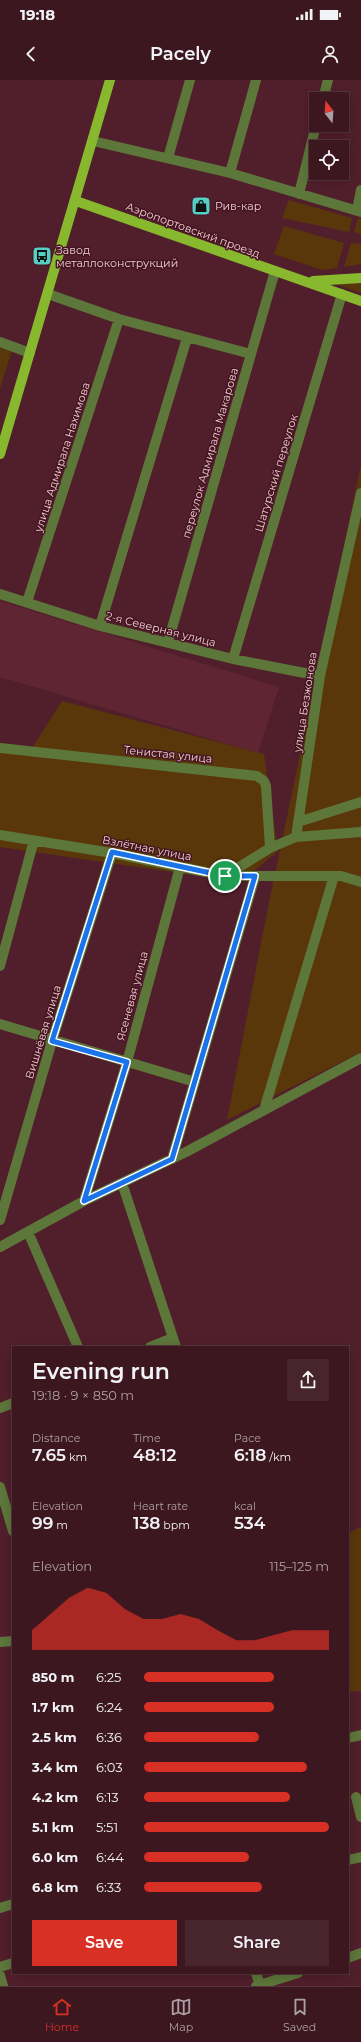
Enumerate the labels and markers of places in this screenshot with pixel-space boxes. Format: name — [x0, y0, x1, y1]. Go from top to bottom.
shop icon: Рив-кар — [190, 195, 212, 217]
place label: Рив-кар — [215, 199, 261, 213]
place label: Завод металлоконструкций — [56, 243, 178, 270]
bus stop icon: Завод металлоконструкций — [31, 245, 53, 267]
pin — [208, 859, 242, 893]

